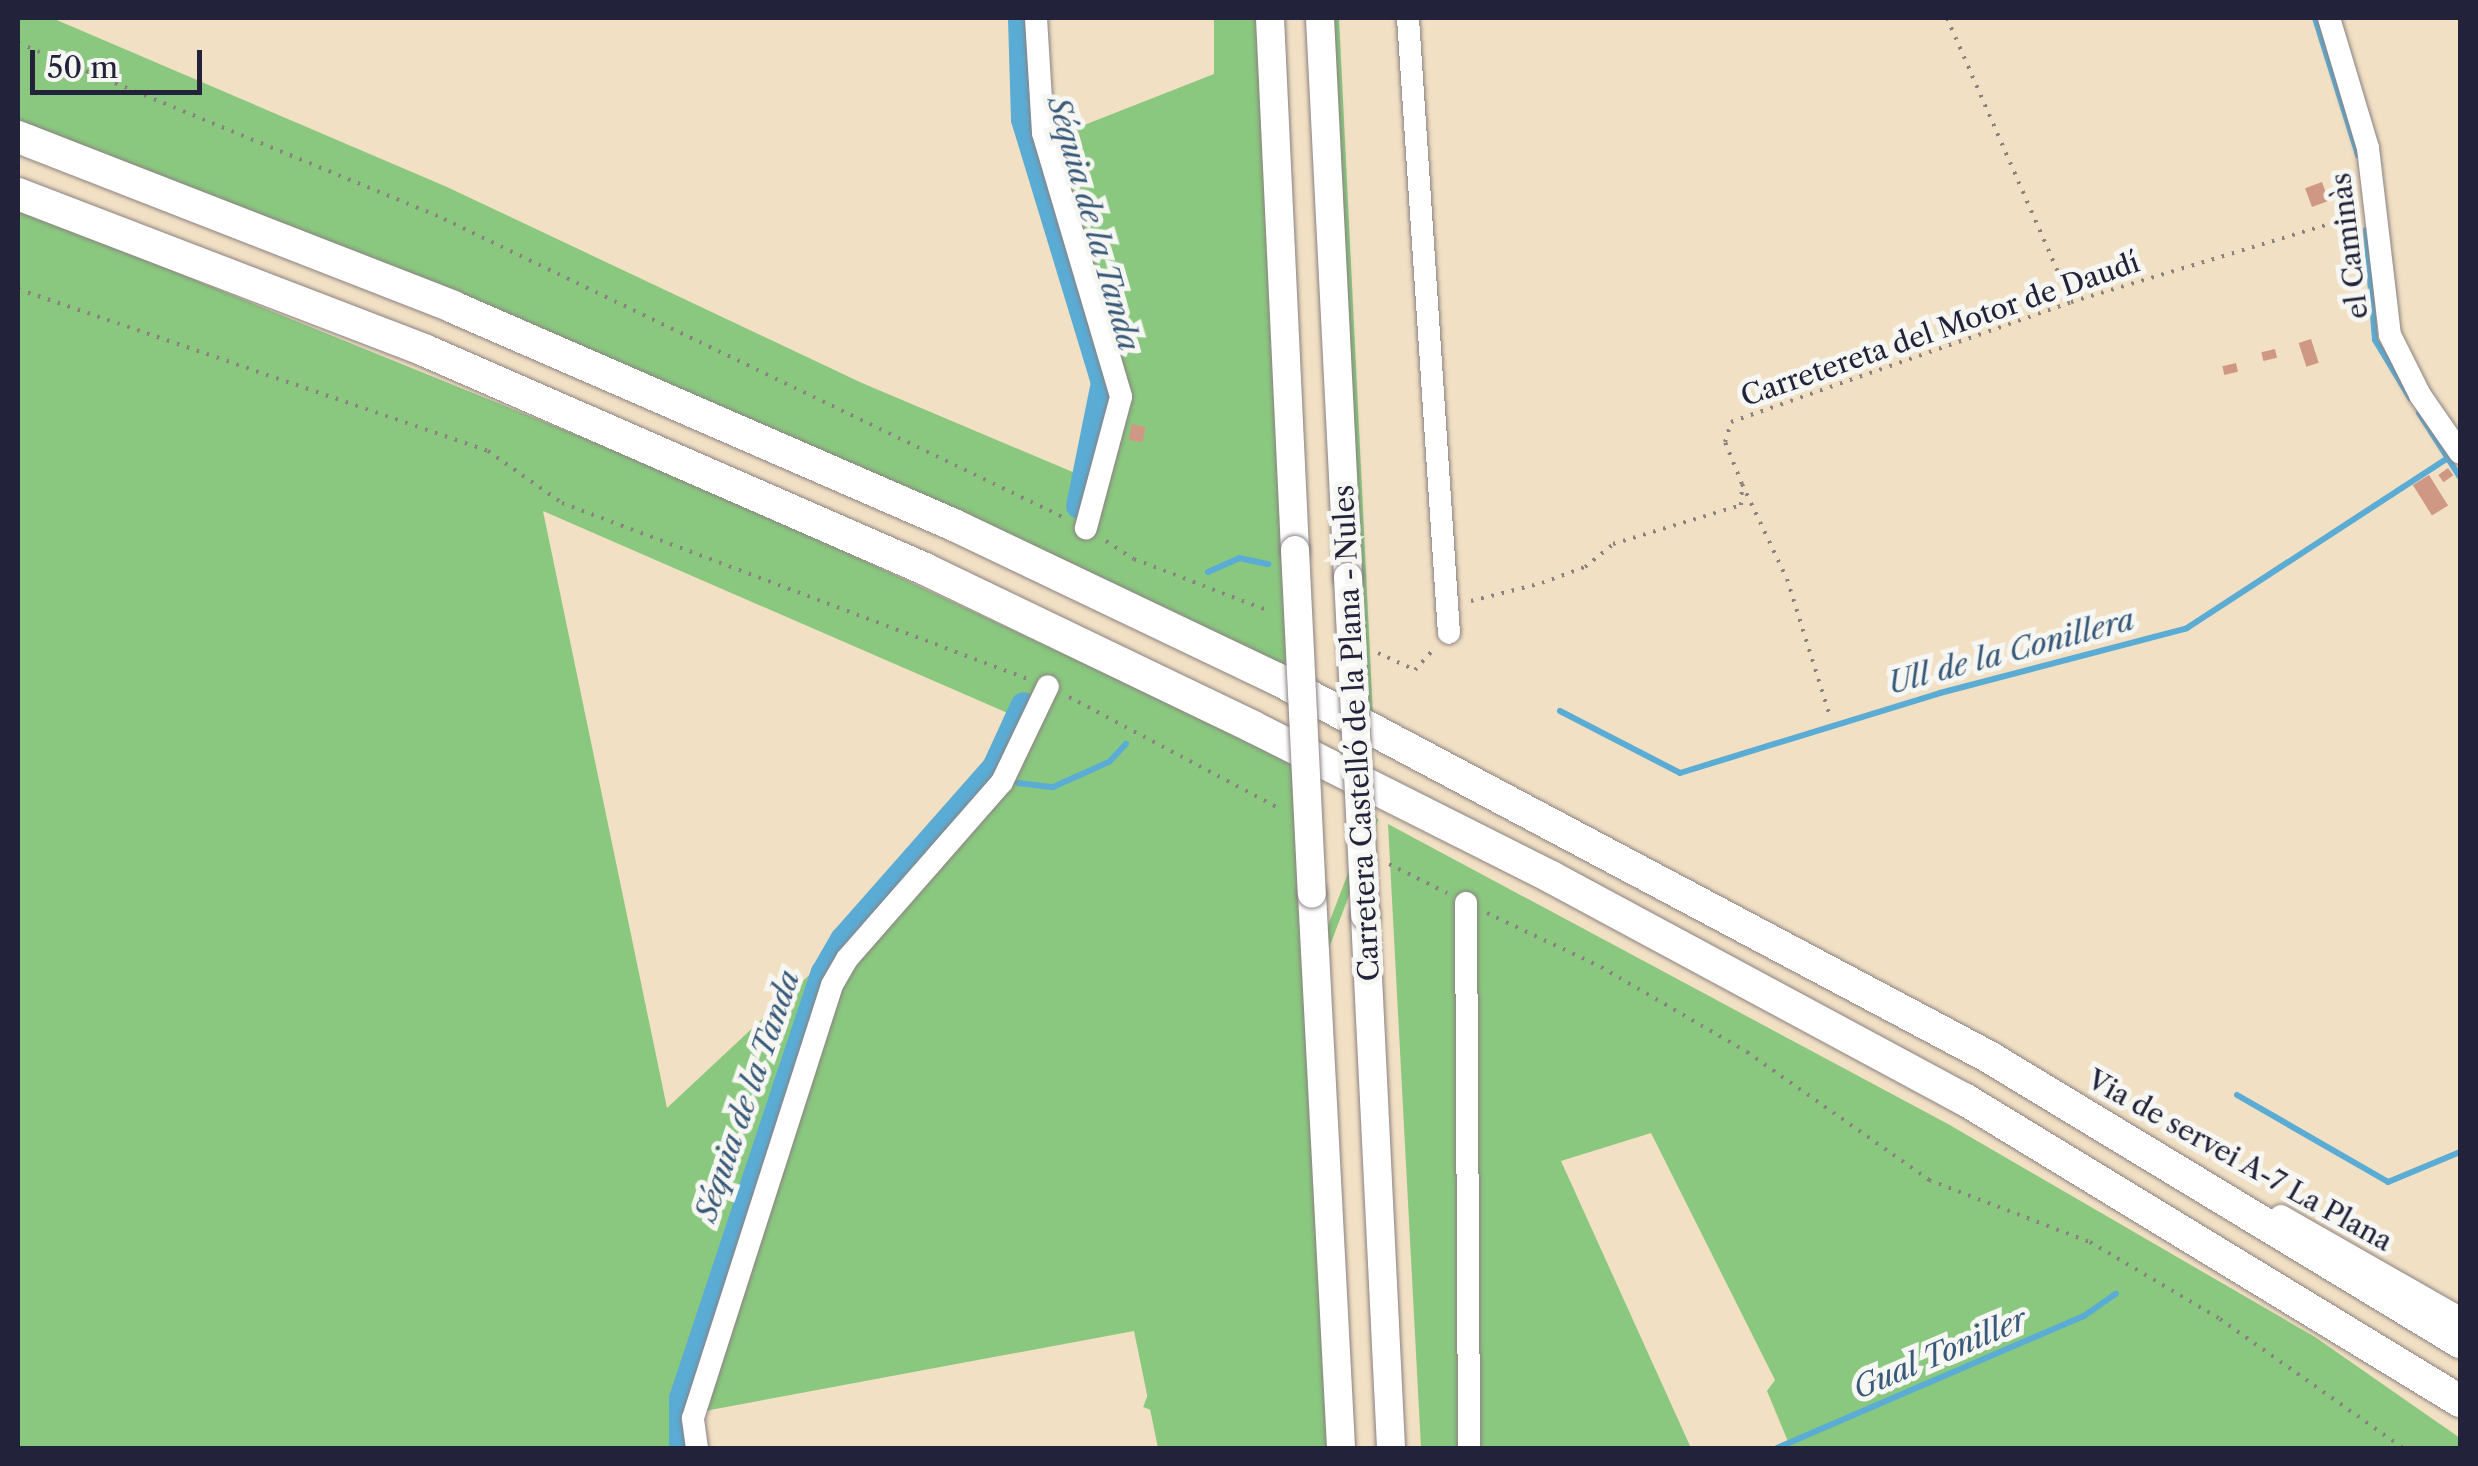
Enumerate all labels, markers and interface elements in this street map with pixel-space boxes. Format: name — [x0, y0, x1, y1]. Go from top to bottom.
scale bar — [35, 30, 208, 92]
text: 50 m — [47, 49, 118, 86]
water label: Séquia de la Tanda — [1040, 93, 1146, 355]
street label: el Caminàs — [2323, 171, 2375, 321]
street label: Carretereta del Motor de Daudí — [1736, 245, 2144, 413]
street label: Carretera Castelló de la Plana - Nules — [1326, 483, 1386, 983]
water label: Ull de la Conillera — [1884, 602, 2138, 702]
water label: Séquia de la Tanda — [688, 966, 808, 1226]
street label: Via de servei A-7 La Plana — [2081, 1062, 2399, 1258]
water label: Gual Toniller — [1847, 1301, 2033, 1407]

